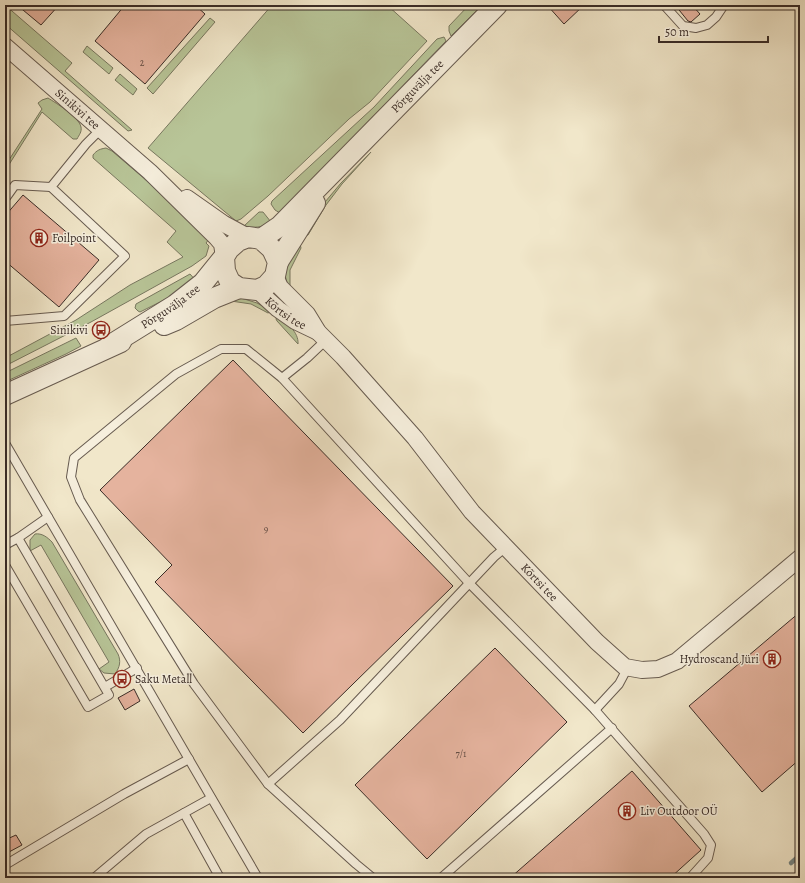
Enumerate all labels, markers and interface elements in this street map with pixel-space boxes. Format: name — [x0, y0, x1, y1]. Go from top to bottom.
scale bar — [659, 18, 768, 44]
text: 50 m — [665, 24, 689, 40]
house number: 2 — [140, 56, 145, 69]
street label: Põrguvälja tee — [388, 56, 447, 116]
street label: Sinikivi tee — [52, 85, 103, 133]
building icon: Foilpoint — [29, 228, 49, 248]
place label: Foilpoint — [52, 230, 96, 246]
street label: Põrguvälja tee — [138, 280, 203, 332]
street label: Kõrtsi tee — [262, 293, 309, 333]
bus stop icon: Sinikivi — [91, 320, 111, 340]
place label: Sinikivi — [50, 322, 88, 338]
house number: 9 — [264, 522, 269, 535]
street label: Kõrtsi tee — [517, 560, 562, 605]
building icon: Hydroscand Jüri — [762, 649, 782, 669]
place label: Hydroscand Jüri — [679, 651, 759, 667]
bus stop icon: Saku Metall — [112, 669, 132, 689]
place label: Saku Metall — [135, 671, 192, 687]
house number: 7/1 — [456, 747, 467, 760]
building icon: Liv Outdoor OÜ — [617, 801, 637, 821]
place label: Liv Outdoor OÜ — [640, 803, 718, 819]

